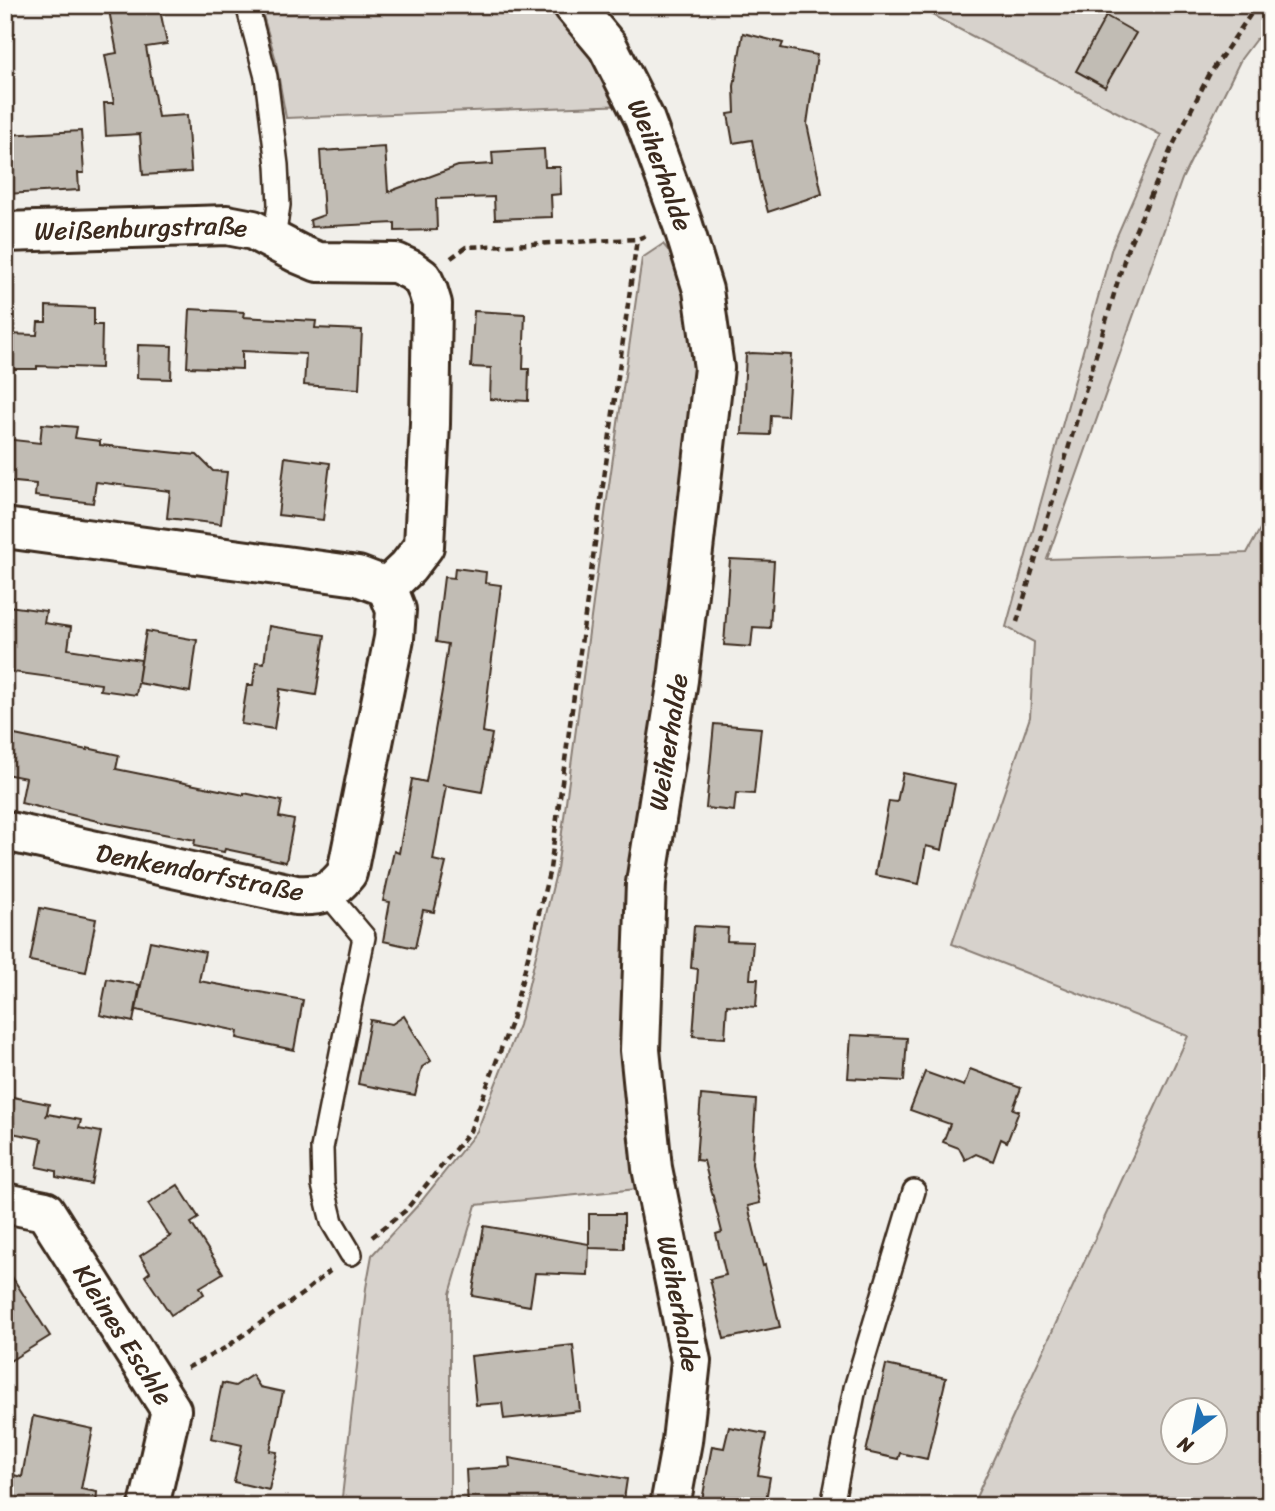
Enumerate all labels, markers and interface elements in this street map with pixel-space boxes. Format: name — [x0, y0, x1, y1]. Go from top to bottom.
street label: Weiherhalde — [615, 90, 706, 238]
street label: Weißenburgstraße — [34, 202, 252, 254]
street label: Weiherhalde — [634, 670, 702, 814]
street label: Denkendorfstraße — [92, 829, 308, 915]
street label: Weiherhalde — [643, 1232, 714, 1375]
street label: Kleines Eschle — [61, 1254, 186, 1415]
north arrow — [1160, 1396, 1230, 1466]
text: N — [1170, 1427, 1200, 1463]

